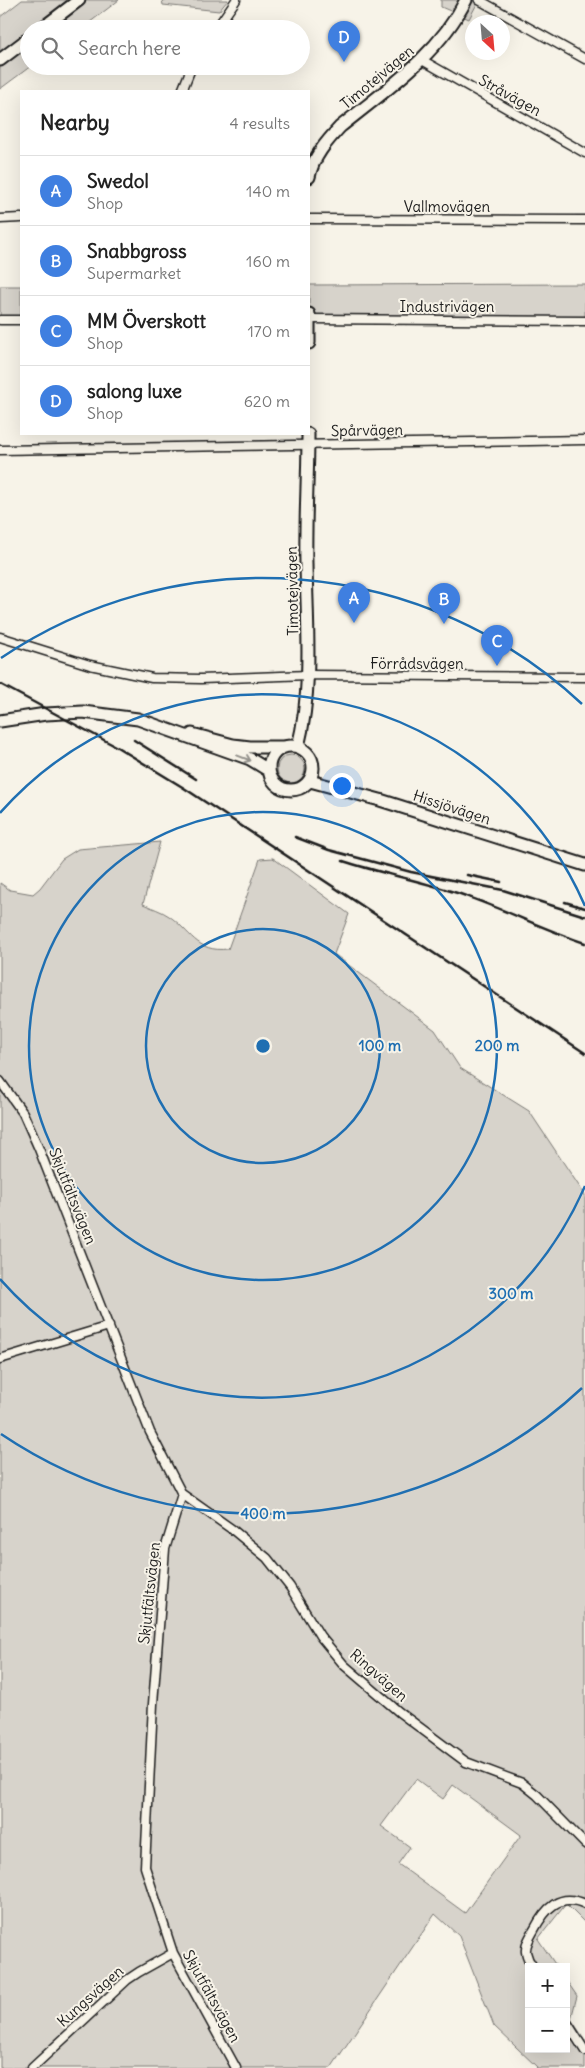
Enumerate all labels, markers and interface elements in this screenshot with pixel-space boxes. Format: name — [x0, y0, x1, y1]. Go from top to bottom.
north arrow — [465, 15, 510, 60]
search box — [20, 20, 310, 75]
pin: D — [328, 21, 360, 62]
icon: search — [38, 34, 66, 62]
text: Search here — [78, 36, 181, 60]
street label: Timotejvägen — [336, 41, 418, 113]
street label: Stråvägen — [475, 70, 545, 120]
text: Nearby — [40, 109, 110, 136]
text: 4 results — [229, 113, 290, 133]
text: Swedol — [87, 169, 149, 193]
text: A — [51, 181, 61, 201]
text: 140 m — [246, 181, 290, 201]
text: Shop — [87, 193, 123, 213]
street label: Vallmovägen — [404, 197, 491, 216]
text: Snabbgross — [87, 239, 187, 263]
text: B — [51, 251, 61, 271]
text: 160 m — [246, 251, 290, 271]
text: Supermarket — [87, 263, 181, 283]
street label: Industrivägen — [400, 297, 495, 316]
text: MM Överskott — [87, 309, 206, 333]
text: C — [51, 321, 61, 341]
text: 170 m — [247, 321, 290, 341]
text: Shop — [87, 333, 123, 353]
text: salong luxe — [87, 379, 182, 403]
text: D — [50, 391, 62, 411]
text: 620 m — [244, 391, 290, 411]
text: Shop — [87, 403, 123, 423]
street label: Spårvägen — [331, 420, 404, 440]
street label: Timotejvägen — [282, 546, 302, 636]
pin: A — [338, 582, 370, 623]
pin: B — [428, 583, 460, 624]
pin: C — [481, 625, 513, 666]
street label: Förrådsvägen — [370, 654, 464, 673]
one-way arrow — [236, 754, 251, 763]
your location — [329, 773, 355, 799]
street label: Hissjövägen — [411, 786, 493, 829]
text: 100 m — [359, 1036, 401, 1055]
text: 200 m — [475, 1036, 519, 1055]
centre of rings — [254, 1037, 272, 1055]
street label: Skjutfältsvägen — [45, 1145, 101, 1247]
text: 300 m — [489, 1284, 534, 1303]
text: 400 m — [240, 1504, 286, 1523]
street label: Skjutfältsvägen — [134, 1541, 164, 1645]
street label: Ringvägen — [346, 1645, 412, 1706]
street label: Skjutfältsvägen — [179, 1947, 245, 2046]
street label: Kungsvägen — [53, 1961, 127, 2031]
map controls — [525, 1963, 570, 2053]
button: + — [525, 1963, 570, 2008]
button: − — [525, 2008, 570, 2053]

